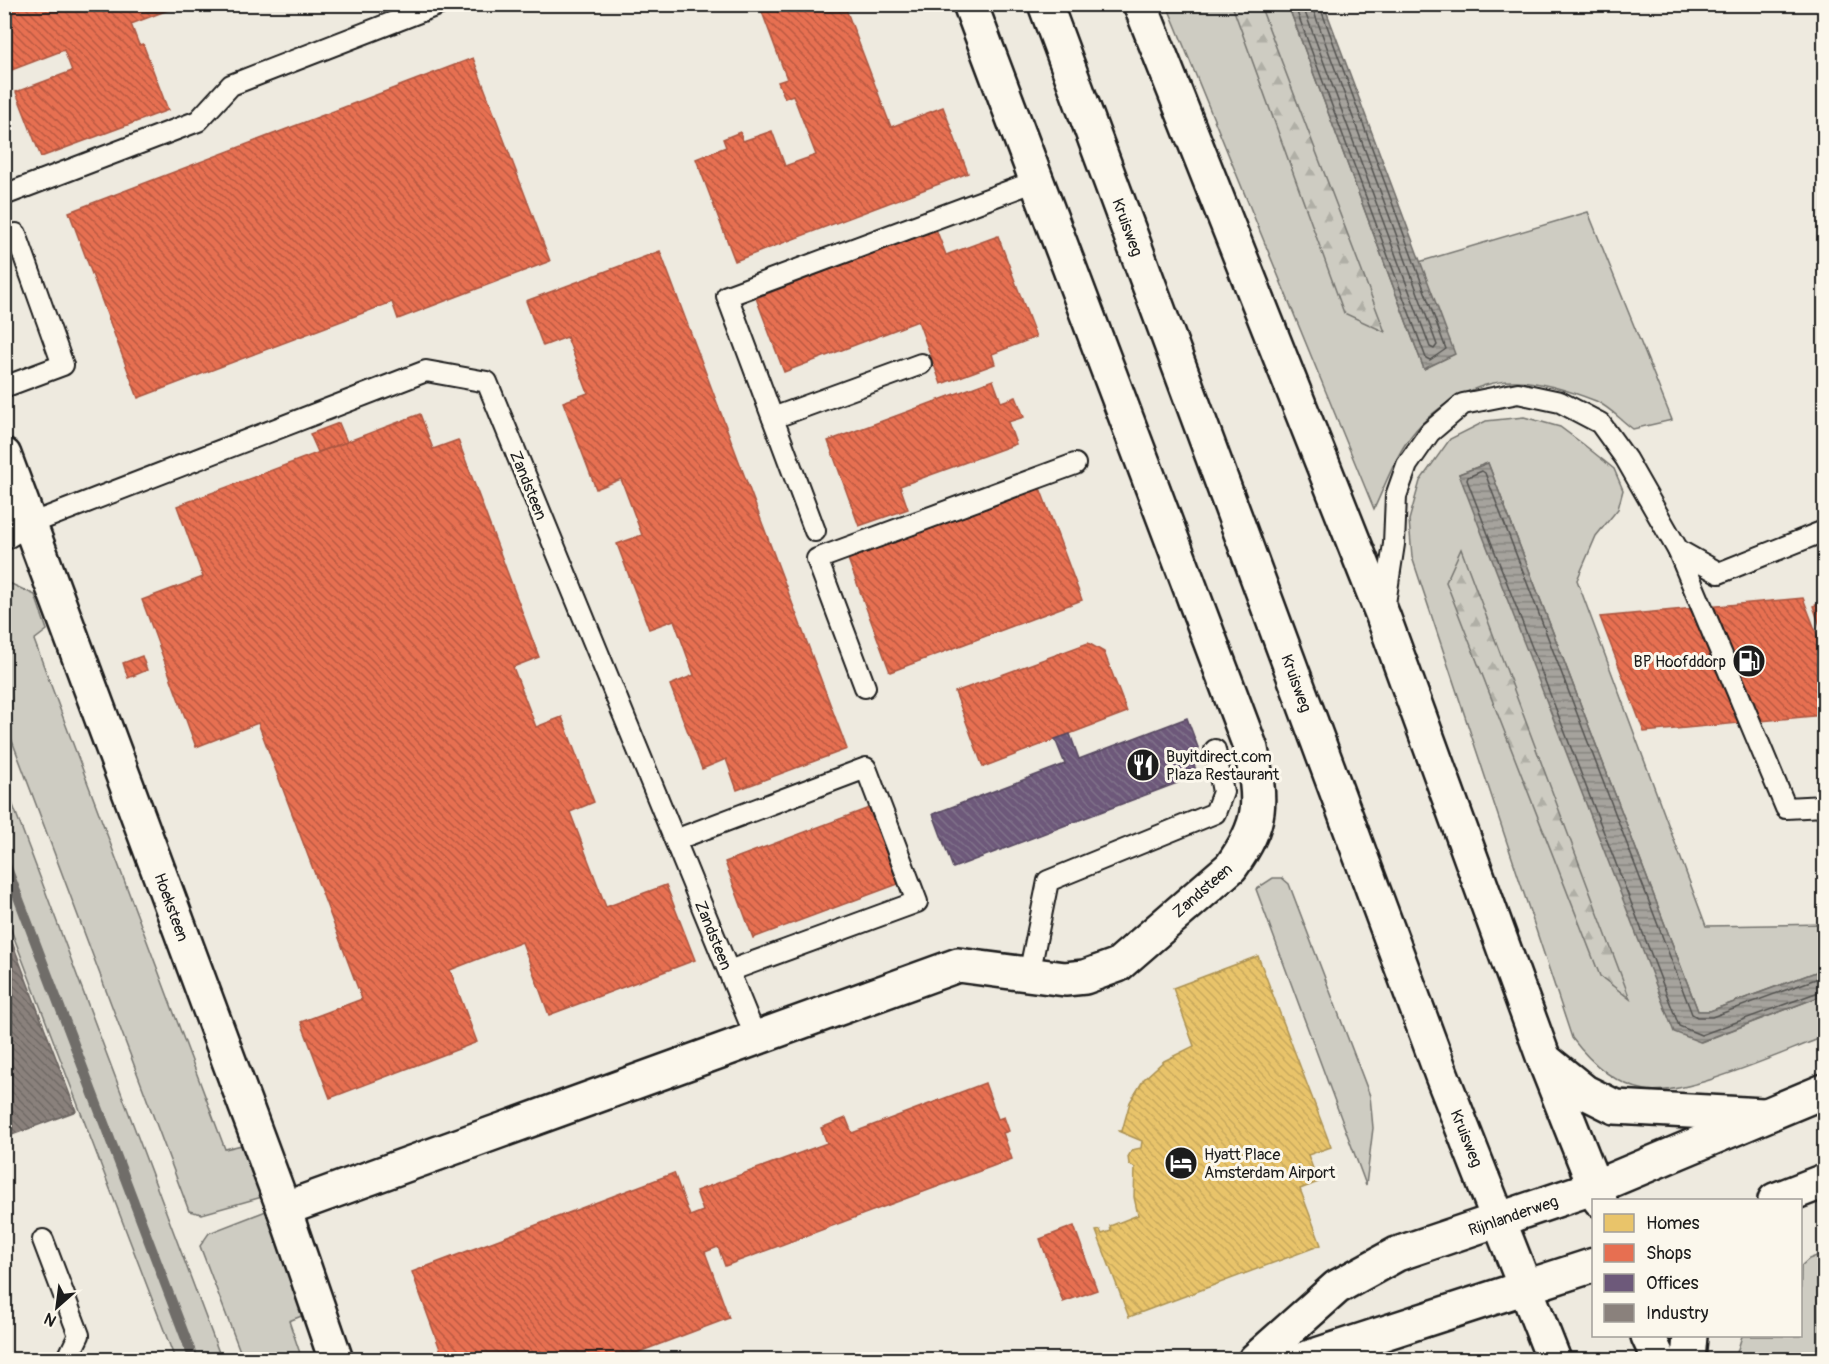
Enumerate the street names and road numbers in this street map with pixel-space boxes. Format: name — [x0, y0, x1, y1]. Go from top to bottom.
street label: Kruisweg — [1107, 196, 1147, 259]
street label: Zandsteen — [505, 448, 551, 523]
street label: Kruisweg — [1276, 652, 1316, 715]
street label: Zandsteen — [1169, 859, 1237, 922]
street label: Hoeksteen — [149, 870, 193, 944]
street label: Zandsteen — [690, 898, 736, 973]
street label: Kruisweg — [1446, 1107, 1487, 1170]
street label: Rijnlanderweg — [1466, 1191, 1561, 1241]

